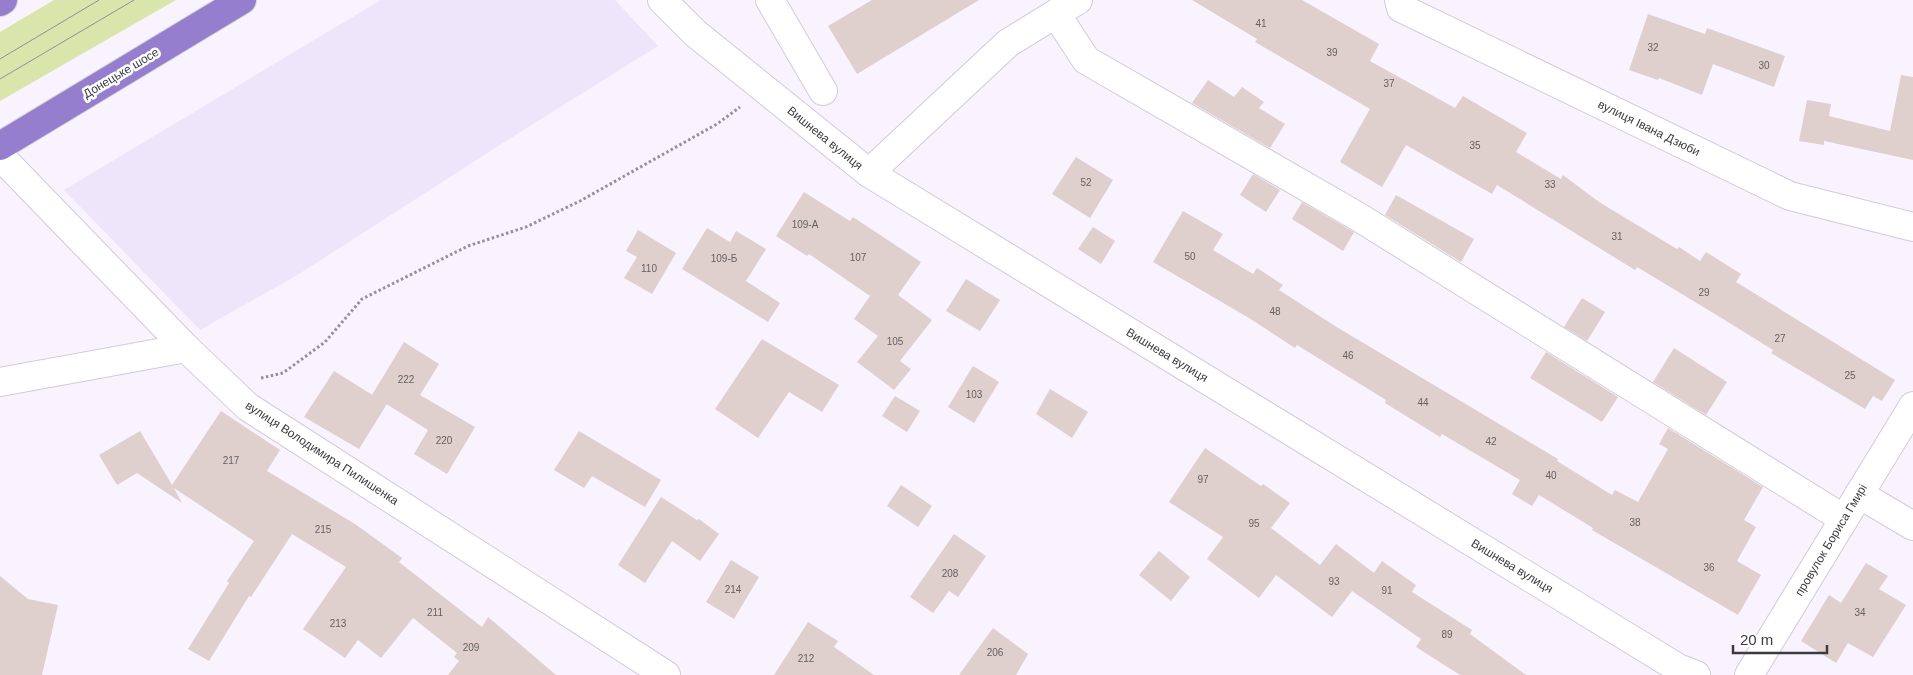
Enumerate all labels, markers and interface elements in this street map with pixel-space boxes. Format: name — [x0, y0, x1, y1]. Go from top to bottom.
house number: 41 — [1255, 18, 1267, 29]
house number: 32 — [1647, 42, 1659, 53]
street label: Донецьке шосе — [81, 45, 162, 101]
house number: 39 — [1326, 47, 1338, 58]
house number: 30 — [1758, 60, 1770, 71]
house number: 37 — [1383, 78, 1395, 89]
street label: вулиця Івана Дзюби — [1596, 97, 1702, 159]
street label: Вишнева вулиця — [785, 103, 865, 173]
house number: 35 — [1469, 140, 1481, 151]
house number: 52 — [1080, 177, 1092, 188]
house number: 33 — [1544, 179, 1556, 190]
house number: 109-А — [792, 219, 819, 230]
house number: 31 — [1611, 231, 1623, 242]
house number: 50 — [1184, 251, 1196, 262]
house number: 107 — [850, 252, 867, 263]
house number: 109-Б — [711, 253, 738, 264]
house number: 110 — [641, 263, 657, 274]
house number: 29 — [1698, 287, 1710, 298]
house number: 48 — [1269, 306, 1281, 317]
street label: Вишнева вулиця — [1124, 325, 1210, 385]
house number: 27 — [1774, 333, 1786, 344]
house number: 105 — [887, 336, 904, 347]
house number: 46 — [1342, 350, 1354, 361]
house number: 25 — [1844, 370, 1856, 381]
house number: 222 — [398, 374, 415, 385]
house number: 103 — [966, 389, 983, 400]
house number: 44 — [1417, 397, 1429, 408]
street label: вулиця Володимира Пилишенка — [243, 398, 401, 508]
house number: 220 — [436, 435, 453, 446]
house number: 42 — [1485, 436, 1497, 447]
house number: 217 — [223, 455, 240, 466]
house number: 40 — [1545, 470, 1557, 481]
house number: 97 — [1197, 474, 1209, 485]
street label: провулок Бориса Гмирі — [1792, 481, 1870, 599]
house number: 38 — [1629, 517, 1641, 528]
house number: 95 — [1248, 518, 1260, 529]
house number: 215 — [315, 524, 332, 535]
street label: Вишнева вулиця — [1469, 536, 1555, 596]
house number: 36 — [1703, 562, 1715, 573]
house number: 208 — [942, 568, 959, 579]
house number: 93 — [1328, 576, 1340, 587]
house number: 214 — [725, 584, 742, 595]
house number: 91 — [1381, 585, 1393, 596]
house number: 211 — [427, 607, 443, 618]
house number: 34 — [1854, 607, 1866, 618]
house number: 213 — [330, 618, 347, 629]
scale bar — [1733, 622, 1827, 654]
house number: 89 — [1441, 629, 1453, 640]
text: 20 m — [1740, 631, 1773, 648]
house number: 209 — [463, 642, 480, 653]
house number: 206 — [987, 647, 1004, 658]
house number: 212 — [798, 653, 815, 664]

